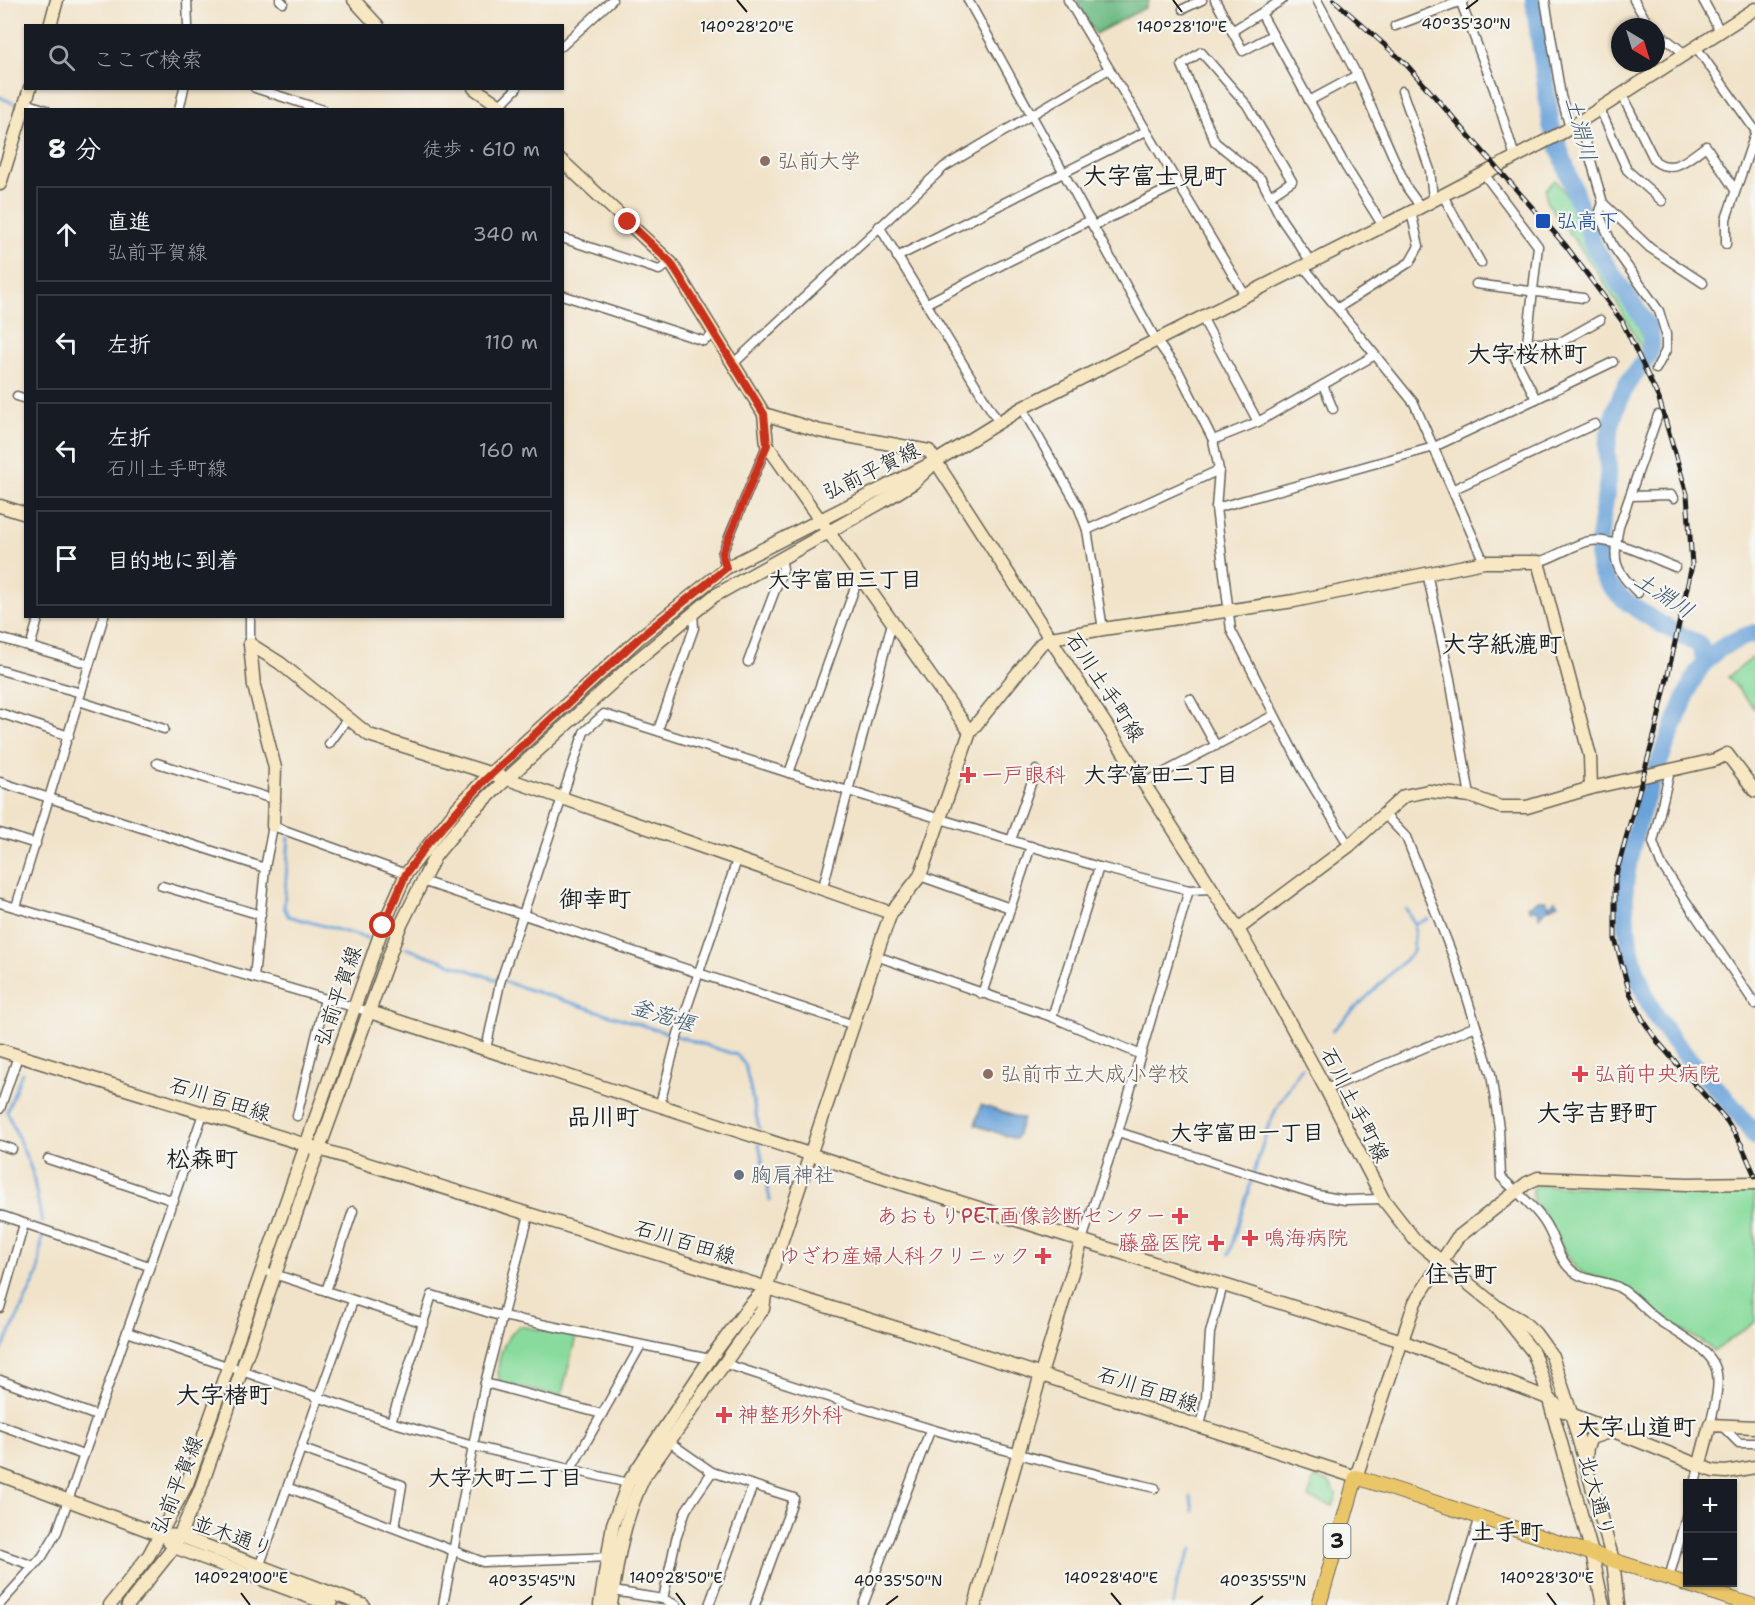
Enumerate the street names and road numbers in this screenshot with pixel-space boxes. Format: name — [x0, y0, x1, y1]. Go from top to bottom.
street label: 弘前平賀線 — [818, 435, 924, 507]
street label: 石川土手町線 — [1059, 627, 1151, 747]
street label: 弘前平賀線 — [308, 942, 368, 1050]
street label: 石川土手町線 — [1314, 1043, 1396, 1167]
street label: 石川百田線 — [166, 1070, 274, 1128]
street label: 石川百田線 — [631, 1213, 739, 1271]
street label: 石川百田線 — [1094, 1359, 1202, 1419]
street label: 弘前平賀線 — [144, 1431, 210, 1539]
street label: 北大通り — [1573, 1452, 1621, 1540]
street label: 並木通り — [189, 1508, 277, 1564]
road number: 3 — [1324, 1524, 1350, 1558]

